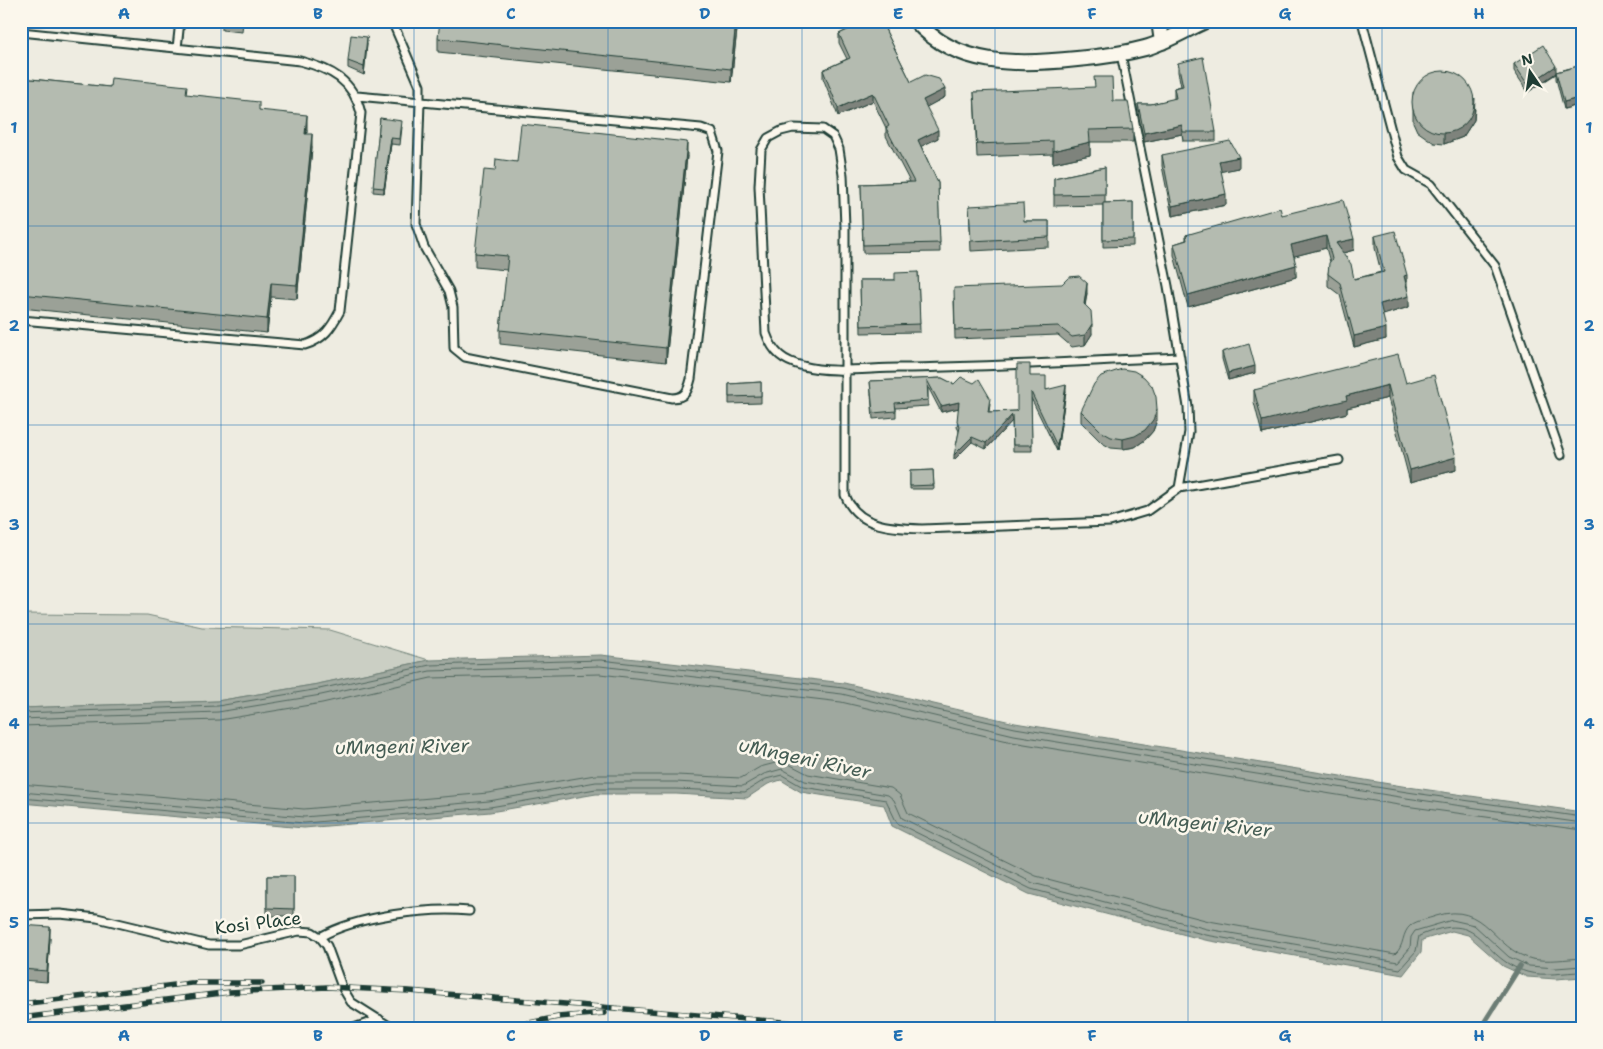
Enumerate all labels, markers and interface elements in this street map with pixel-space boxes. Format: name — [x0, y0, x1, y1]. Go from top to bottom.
text: A — [118, 3, 130, 24]
text: B — [313, 3, 323, 24]
text: C — [506, 3, 516, 24]
text: D — [699, 3, 711, 24]
text: E — [893, 3, 903, 24]
text: F — [1087, 3, 1097, 24]
text: G — [1279, 3, 1292, 24]
text: H — [1473, 3, 1485, 24]
north arrow — [1506, 48, 1556, 98]
text: N — [1520, 49, 1535, 69]
text: 1 — [10, 117, 18, 138]
text: 1 — [1585, 117, 1593, 138]
text: 2 — [8, 315, 20, 336]
text: 2 — [1583, 315, 1595, 336]
text: 3 — [8, 514, 20, 535]
text: 3 — [1583, 514, 1595, 535]
text: 4 — [8, 713, 20, 734]
text: 4 — [1583, 713, 1595, 734]
water label: uMngeni River — [736, 732, 874, 785]
water label: uMngeni River — [334, 733, 471, 760]
water label: uMngeni River — [1137, 804, 1274, 843]
street label: Kosi Place — [213, 906, 303, 940]
text: 5 — [9, 912, 19, 933]
text: 5 — [1584, 912, 1594, 933]
text: A — [118, 1025, 130, 1046]
text: B — [313, 1025, 323, 1046]
text: C — [506, 1025, 516, 1046]
text: D — [699, 1025, 711, 1046]
text: E — [893, 1025, 903, 1046]
text: F — [1087, 1025, 1097, 1046]
text: G — [1279, 1025, 1292, 1046]
text: H — [1473, 1025, 1485, 1046]

